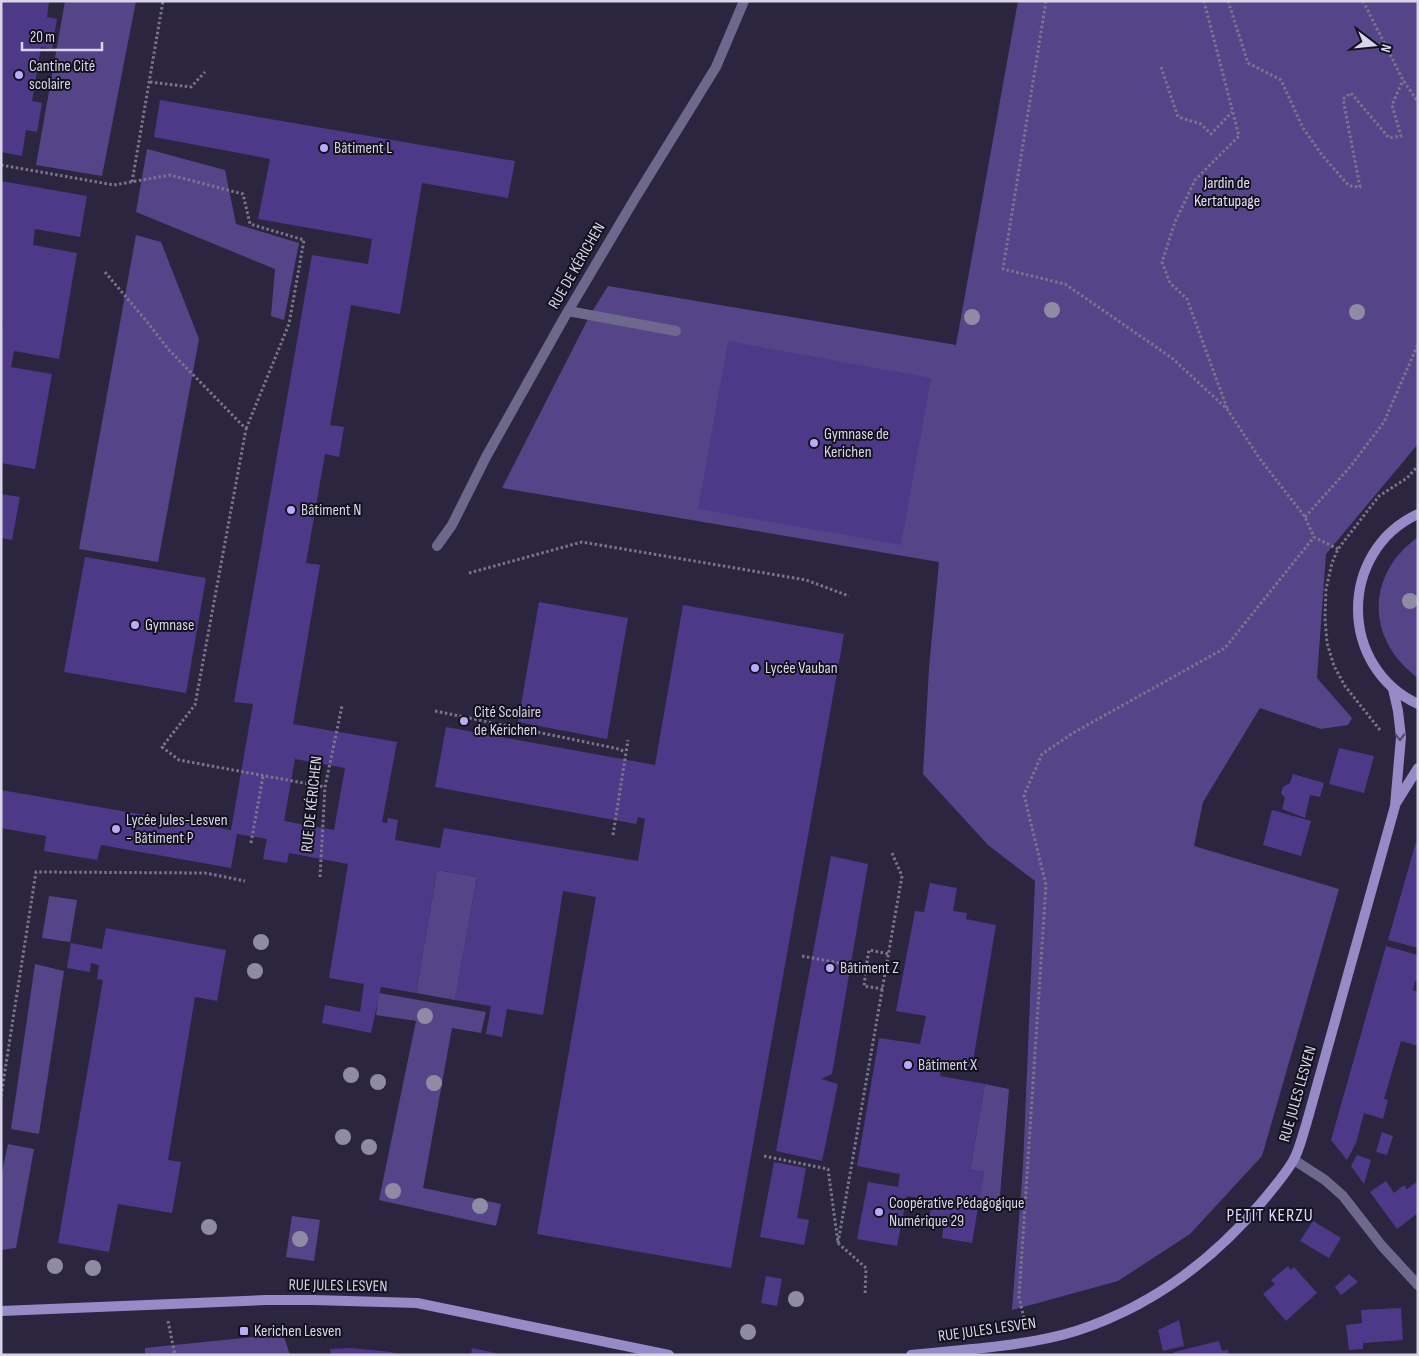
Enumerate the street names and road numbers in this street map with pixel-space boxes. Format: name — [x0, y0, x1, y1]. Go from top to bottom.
street label: RUE DE KÉRICHEN — [545, 220, 609, 312]
street label: RUE DE KÉRICHEN — [298, 755, 326, 853]
street label: RUE JULES LESVEN — [1275, 1044, 1321, 1144]
street label: RUE JULES LESVEN — [288, 1276, 388, 1296]
street label: RUE JULES LESVEN — [937, 1314, 1037, 1346]

